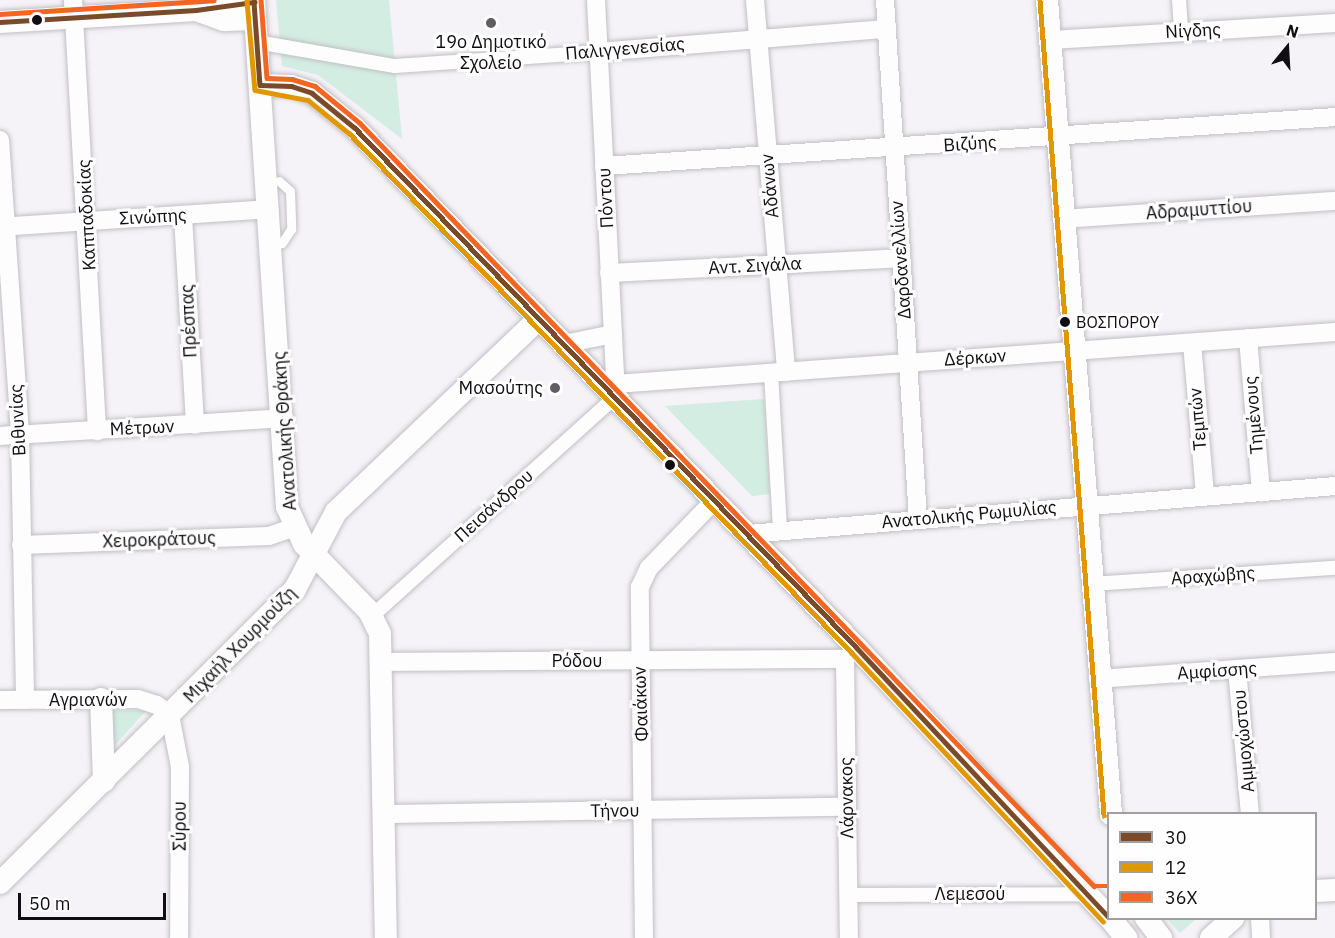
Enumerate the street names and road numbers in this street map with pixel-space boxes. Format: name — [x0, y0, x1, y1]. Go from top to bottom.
street label: Νίγδης — [1165, 19, 1221, 43]
street label: Παλιγγενεσίας — [564, 33, 686, 65]
street label: Βιζύης — [943, 131, 997, 157]
street label: Αδάνων — [756, 153, 784, 219]
street label: Καππαδοκίας — [73, 159, 101, 271]
street label: Πόντου — [594, 167, 618, 229]
street label: Αδραμυττίου — [1145, 196, 1253, 224]
street label: Δαρδανελλίων — [886, 200, 916, 320]
street label: Σινώπης — [119, 204, 187, 230]
street label: Αντ. Σιγάλα — [708, 253, 802, 279]
street label: Πρέσπας — [176, 284, 202, 358]
street label: Δέρκων — [943, 345, 1007, 371]
street label: Ανατολικής Θράκης — [269, 351, 301, 511]
street label: Τημένους — [1240, 375, 1268, 455]
street label: Βιθυνίας — [5, 383, 31, 457]
street label: Τεμπών — [1185, 387, 1211, 451]
street label: Μέτρων — [109, 416, 175, 440]
street label: Πεισάνδρου — [450, 465, 538, 547]
street label: Ανατολικής Ρωμυλίας — [881, 497, 1057, 533]
street label: Χειροκράτους — [102, 527, 216, 553]
street label: Αραχώβης — [1170, 562, 1256, 590]
street label: Μιχαήλ Χουρμούζη — [179, 582, 301, 708]
street label: Ρόδου — [551, 650, 603, 672]
street label: Αμφίσσης — [1176, 657, 1258, 685]
street label: Φαιάκων — [629, 666, 653, 742]
street label: Αγριανών — [49, 689, 127, 711]
street label: Αμμοχώστου — [1229, 689, 1259, 793]
street label: Λάρνακος — [835, 757, 859, 839]
street label: Τήνου — [590, 800, 640, 822]
street label: Σύρου — [169, 801, 191, 851]
street label: Λεμεσού — [934, 883, 1006, 905]

